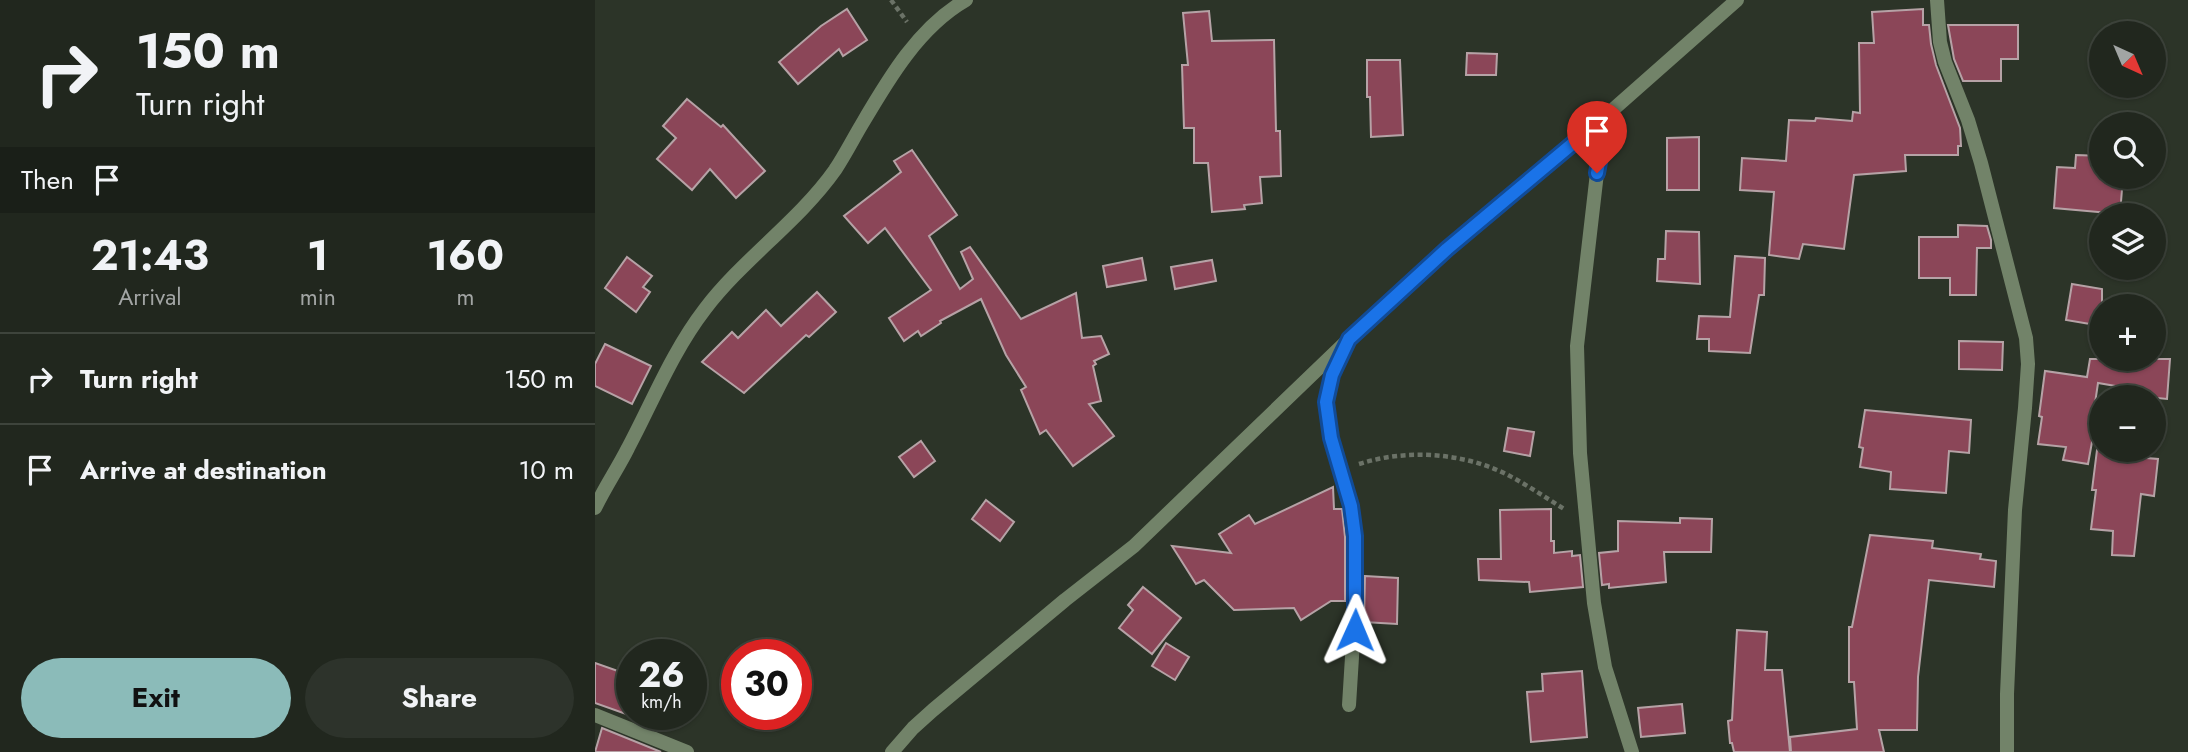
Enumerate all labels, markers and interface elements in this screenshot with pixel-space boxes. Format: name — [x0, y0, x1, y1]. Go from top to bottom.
text: 150 m — [136, 16, 280, 86]
north arrow — [2089, 21, 2167, 98]
map controls — [2089, 21, 2166, 462]
icon: right — [21, 28, 112, 119]
text: Turn right — [136, 81, 265, 127]
pin — [1567, 101, 1627, 173]
icon: arrive — [1578, 112, 1616, 150]
button: search — [2089, 112, 2166, 189]
text: Then — [21, 161, 74, 199]
icon: arrive — [88, 161, 126, 199]
button: layers — [2089, 203, 2166, 280]
text: 21:43 — [91, 225, 209, 286]
text: 1 — [307, 225, 328, 286]
text: 160 — [427, 225, 504, 286]
text: Arrival — [118, 280, 182, 314]
text: min — [300, 280, 336, 314]
text: m — [456, 280, 474, 314]
button: + — [2089, 294, 2166, 371]
icon: right — [21, 360, 59, 398]
text: Turn right — [80, 360, 198, 398]
text: 150 m — [504, 360, 574, 398]
button: − — [2089, 385, 2166, 462]
icon: arrive — [21, 451, 59, 489]
text: Arrive at destination — [80, 451, 327, 489]
text: 10 m — [519, 451, 574, 489]
position arrow — [1318, 593, 1392, 667]
speed limit sign: 30 — [721, 639, 812, 730]
text: 26 — [638, 650, 685, 700]
button: Exit — [21, 658, 291, 738]
button: Share — [305, 658, 574, 738]
text: km/h — [641, 689, 682, 715]

